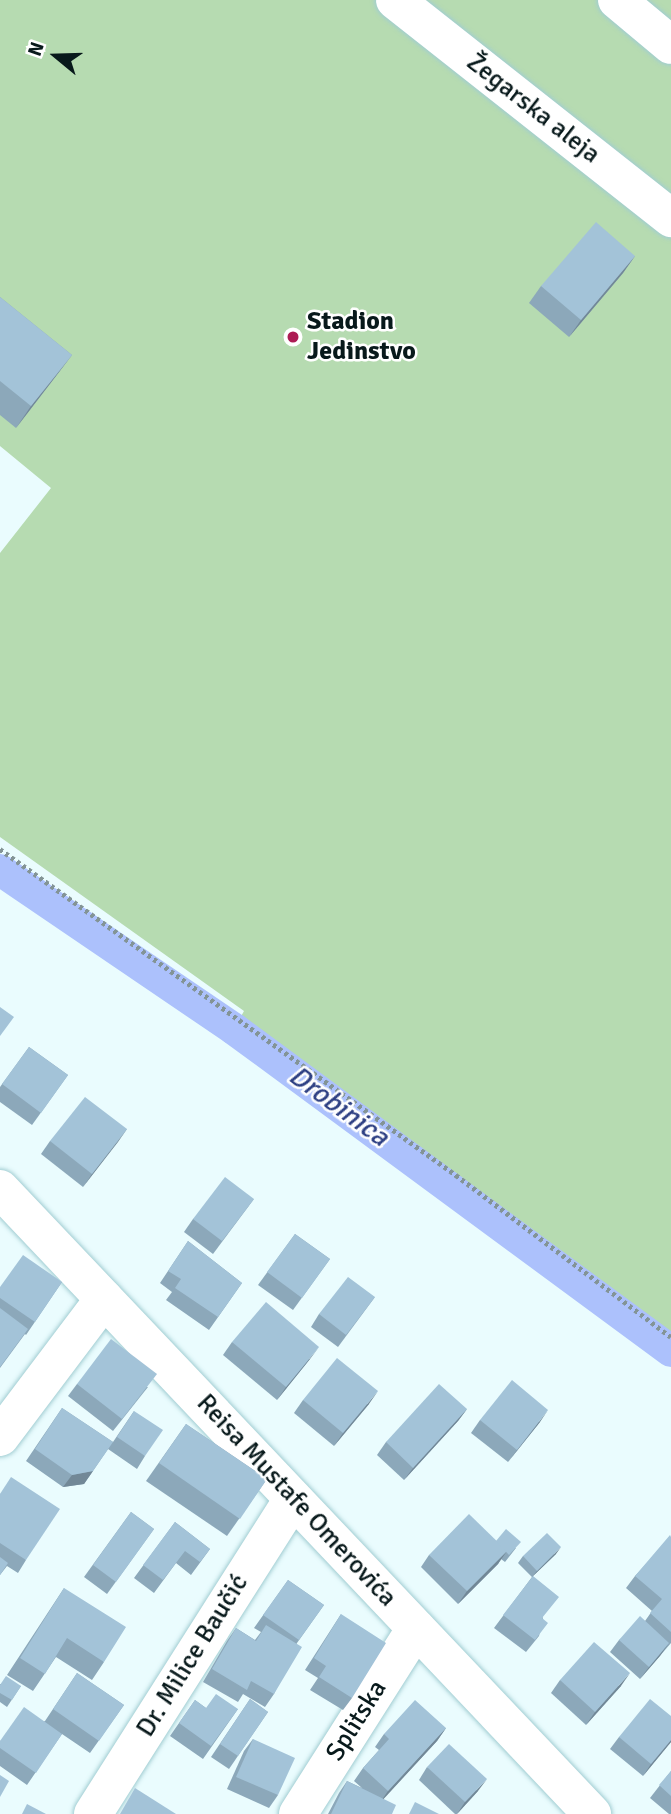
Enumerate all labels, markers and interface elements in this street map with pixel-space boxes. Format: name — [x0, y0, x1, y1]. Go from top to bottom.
north arrow — [21, 21, 91, 91]
text: N — [23, 39, 50, 59]
street label: Žegarska aleja — [460, 47, 606, 171]
place label: Stadion Jedinstvo — [307, 306, 416, 368]
marker: Stadion Jedinstvo — [285, 329, 301, 345]
water label: Drobinica — [283, 1059, 395, 1153]
street label: Reisa Mustafe Omerovića — [190, 1388, 402, 1614]
street label: Dr. Milice Baučić — [131, 1569, 255, 1743]
street label: Splitska — [320, 1675, 394, 1767]

